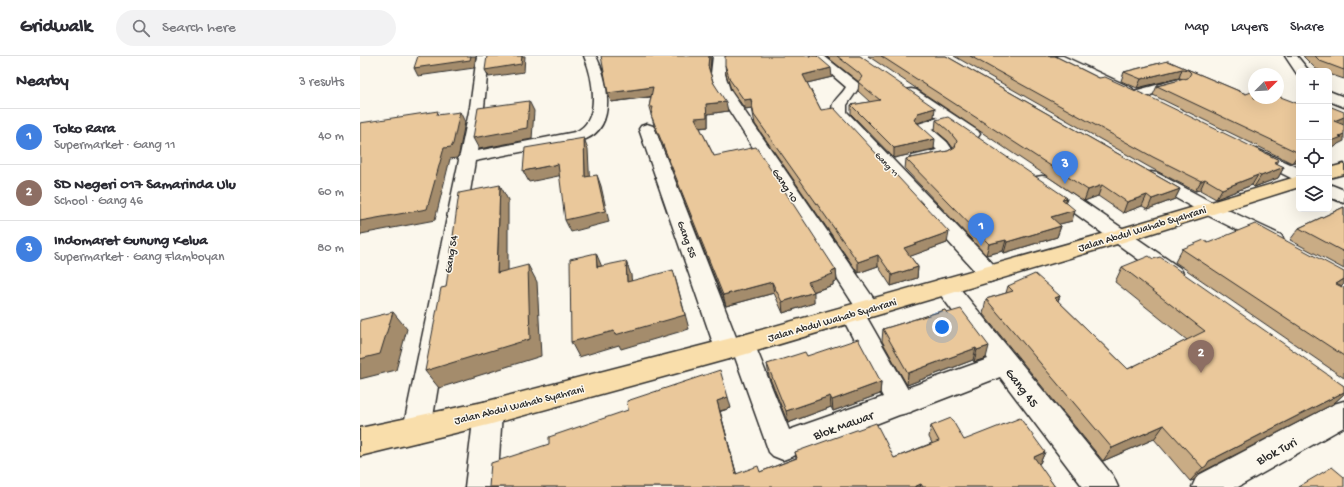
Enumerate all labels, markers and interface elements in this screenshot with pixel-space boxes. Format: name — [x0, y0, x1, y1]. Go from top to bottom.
search box — [116, 10, 396, 46]
text: Gridwalk — [20, 16, 92, 39]
icon: search — [130, 17, 152, 39]
text: Search here — [162, 19, 236, 37]
text: Map — [1185, 19, 1209, 36]
text: Layers — [1231, 19, 1268, 36]
text: Share — [1290, 19, 1324, 36]
north arrow — [1248, 68, 1284, 104]
map controls — [1296, 68, 1332, 212]
button: + — [1296, 68, 1332, 104]
text: Nearby — [16, 72, 69, 92]
text: 3 results — [299, 75, 344, 90]
button: − — [1296, 104, 1332, 140]
text: Toko Rara — [54, 120, 115, 138]
text: 1 — [26, 129, 32, 144]
text: 40 m — [318, 129, 344, 144]
text: Supermarket · Gang 11 — [54, 138, 176, 153]
button: locate — [1296, 140, 1332, 176]
street label: Gang 11 — [872, 150, 900, 180]
pin: 3 — [1052, 151, 1078, 184]
street label: Gang 10 — [769, 167, 800, 205]
text: SD Negeri 017 Samarinda Ulu — [54, 176, 236, 194]
button: layers — [1296, 176, 1332, 212]
text: 2 — [26, 185, 32, 200]
text: 60 m — [318, 185, 344, 200]
text: School · Gang 46 — [54, 194, 143, 209]
street label: Jalan Abdul Wahab Syahrani — [1077, 205, 1208, 255]
pin: 1 — [968, 213, 994, 246]
street label: Gang 55 — [674, 219, 698, 260]
text: Indomaret Gunung Kelua — [54, 232, 208, 250]
street label: Gang 54 — [443, 234, 461, 274]
text: 3 — [26, 241, 32, 256]
text: 80 m — [317, 241, 344, 256]
text: Supermarket · Gang Flamboyan — [54, 250, 224, 265]
street label: Jalan Abdul Wahab Syahrani — [767, 297, 898, 345]
your location — [932, 317, 952, 337]
pin: 2 — [1188, 340, 1214, 373]
street label: Gang 45 — [1001, 366, 1041, 411]
street label: Jalan Abdul Wahab Syahrani — [453, 384, 586, 428]
street label: Blok Mawar — [811, 408, 877, 445]
street label: Blok Turi — [1253, 435, 1300, 470]

